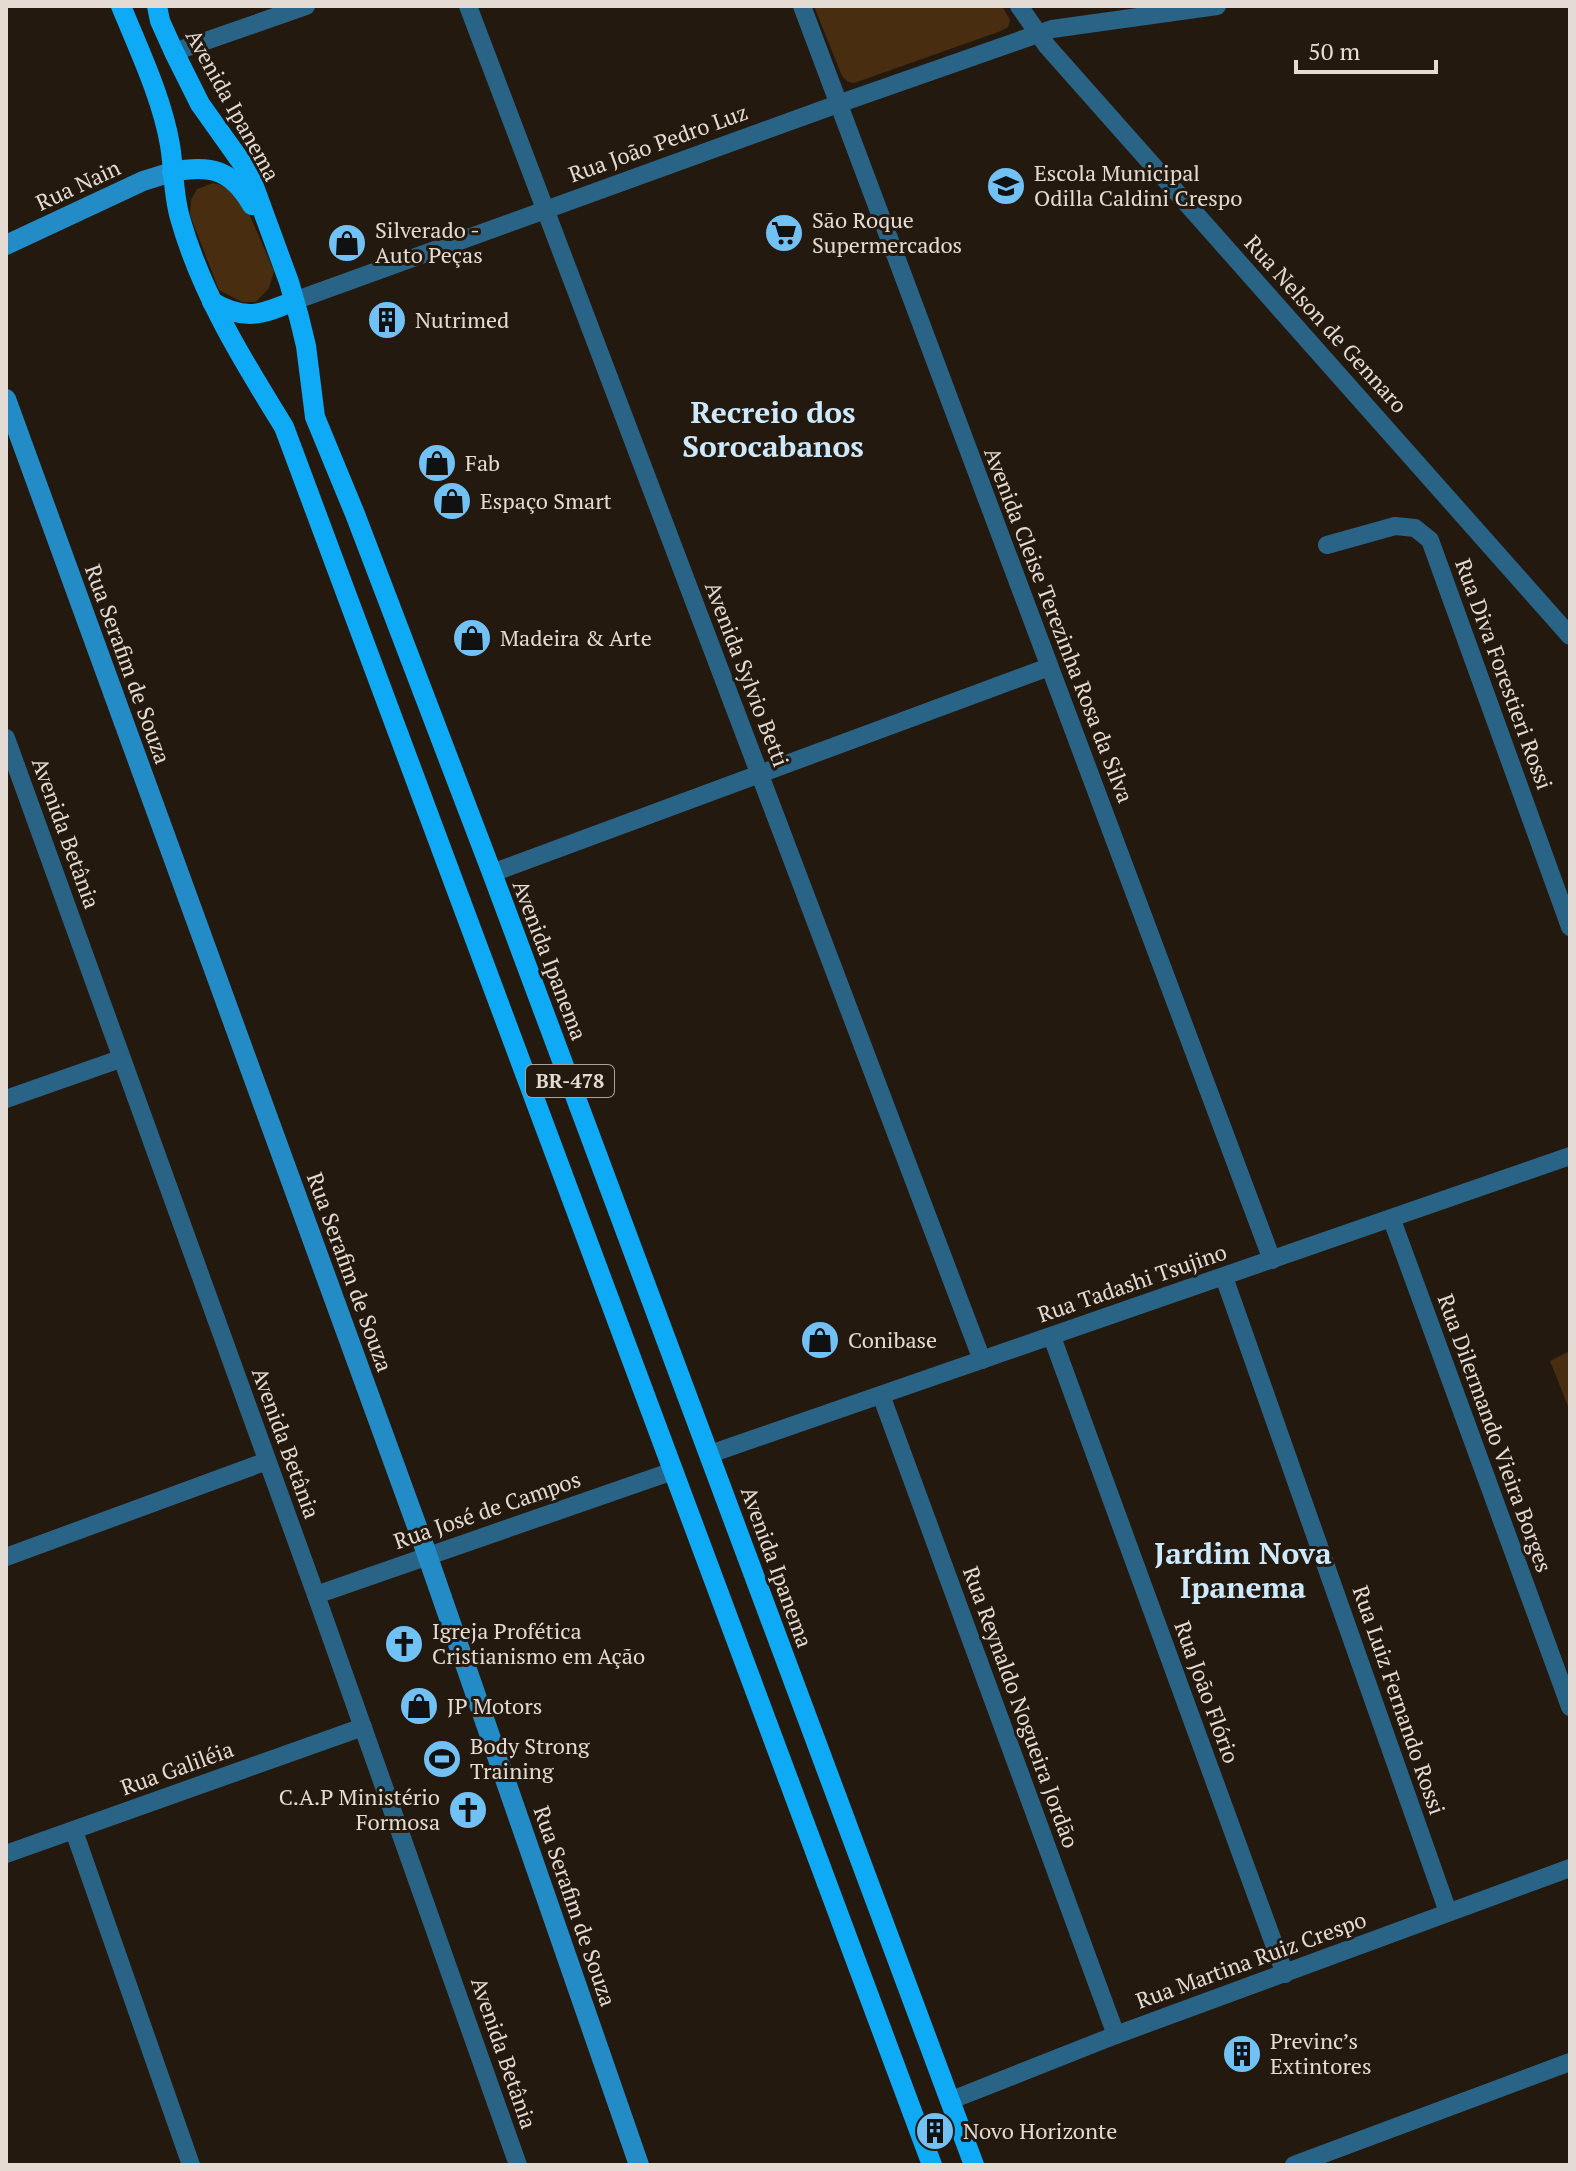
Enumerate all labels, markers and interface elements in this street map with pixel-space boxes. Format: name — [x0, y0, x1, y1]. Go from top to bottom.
street label: Avenida Ipanema — [180, 24, 287, 186]
scale bar — [1296, 24, 1436, 74]
text: 50 m — [1308, 35, 1360, 67]
street label: Rua João Pedro Luz — [564, 97, 751, 188]
street label: Rua Nain — [31, 152, 125, 217]
place label: Escola Municipal Odilla Caldini Crespo — [1034, 158, 1242, 212]
school or university icon: Escola Municipal Odilla Caldini Crespo — [985, 165, 1027, 207]
place label: São Roque Supermercados — [812, 205, 962, 259]
supermarket icon: São Roque Supermercados — [763, 212, 805, 254]
place label: Silverado - Auto Peças — [375, 215, 483, 269]
shop icon: Silverado - Auto Peças — [326, 222, 368, 264]
street label: Rua Nelson de Gennaro — [1239, 229, 1414, 419]
building icon: Nutrimed — [366, 299, 408, 341]
place label: Nutrimed — [415, 305, 509, 334]
district label: Recreio dos Sorocabanos — [682, 392, 864, 466]
shop icon: Fab — [416, 442, 458, 484]
street label: Avenida Cleise Terezinha Rosa da Silva — [978, 443, 1141, 807]
place label: Fab — [465, 448, 500, 477]
shop icon: Espaço Smart — [431, 480, 473, 522]
place label: Espaço Smart — [480, 486, 612, 515]
street label: Rua Diva Forestieri Rossi — [1449, 554, 1560, 793]
street label: Rua Serafim de Souza — [79, 560, 178, 768]
street label: Avenida Sylvio Betti — [699, 577, 796, 770]
shop icon: Madeira & Arte — [451, 617, 493, 659]
place label: Madeira & Arte — [500, 623, 652, 652]
street label: Avenida Betânia — [26, 753, 107, 912]
street label: Avenida Ipanema — [507, 876, 594, 1044]
road number: BR-478 — [526, 1065, 614, 1097]
street label: Rua Serafim de Souza — [301, 1168, 400, 1376]
street label: Rua Tadashi Tsujino — [1033, 1237, 1230, 1329]
street label: Rua Dilermando Vieira Borges — [1432, 1290, 1559, 1576]
shop icon: Conibase — [799, 1319, 841, 1361]
place label: Conibase — [848, 1325, 937, 1354]
street label: Avenida Betânia — [246, 1363, 327, 1522]
street label: Rua José de Campos — [390, 1464, 584, 1555]
street label: Avenida Ipanema — [735, 1482, 820, 1651]
district label: Jardim Nova Ipanema — [1154, 1533, 1332, 1607]
street label: Rua Reynaldo Nogueira Jordão — [957, 1562, 1086, 1852]
street label: Rua Luiz Fernando Rossi — [1347, 1581, 1452, 1818]
place label: Igreja Profética Cristianismo em Ação — [432, 1616, 645, 1670]
street label: Rua João Flório — [1168, 1617, 1247, 1767]
church icon: Igreja Profética Cristianismo em Ação — [383, 1623, 425, 1665]
shop icon: JP Motors — [398, 1685, 440, 1727]
place label: JP Motors — [447, 1691, 542, 1720]
place label: Body Strong Training — [470, 1731, 590, 1785]
street label: Rua Galiléia — [116, 1734, 237, 1801]
sports icon: Body Strong Training — [421, 1738, 463, 1780]
place label: C.A.P Ministério Formosa — [279, 1782, 440, 1836]
church icon: C.A.P Ministério Formosa — [447, 1789, 489, 1831]
street label: Rua Serafim de Souza — [528, 1802, 623, 2010]
street label: Rua Martina Ruiz Crespo — [1132, 1904, 1370, 2015]
street label: Avenida Betânia — [465, 1973, 544, 2132]
place label: Previnc’s Extintores — [1270, 2026, 1371, 2080]
building icon: Previnc’s Extintores — [1221, 2033, 1263, 2075]
building icon: Novo Horizonte — [914, 2110, 956, 2152]
place label: Novo Horizonte — [963, 2116, 1117, 2145]

